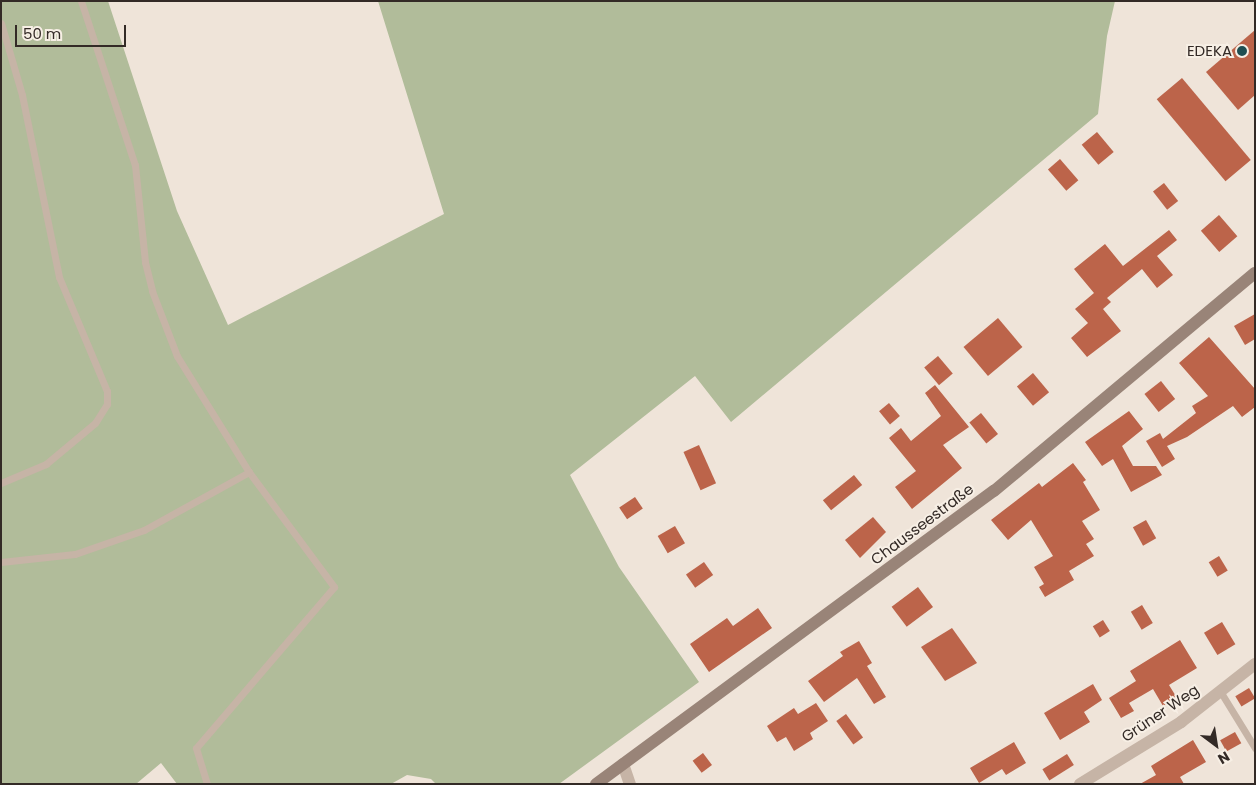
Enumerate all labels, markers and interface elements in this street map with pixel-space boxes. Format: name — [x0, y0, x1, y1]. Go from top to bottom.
scale bar — [18, 15, 129, 47]
text: 50 m — [23, 23, 61, 44]
place label: EDEKA — [1187, 42, 1232, 60]
marker: EDEKA — [1236, 45, 1248, 57]
street label: Chausseestraße — [867, 480, 977, 568]
street label: Grüner Weg — [1118, 681, 1202, 745]
north arrow — [1191, 720, 1241, 770]
text: N — [1214, 747, 1233, 769]

